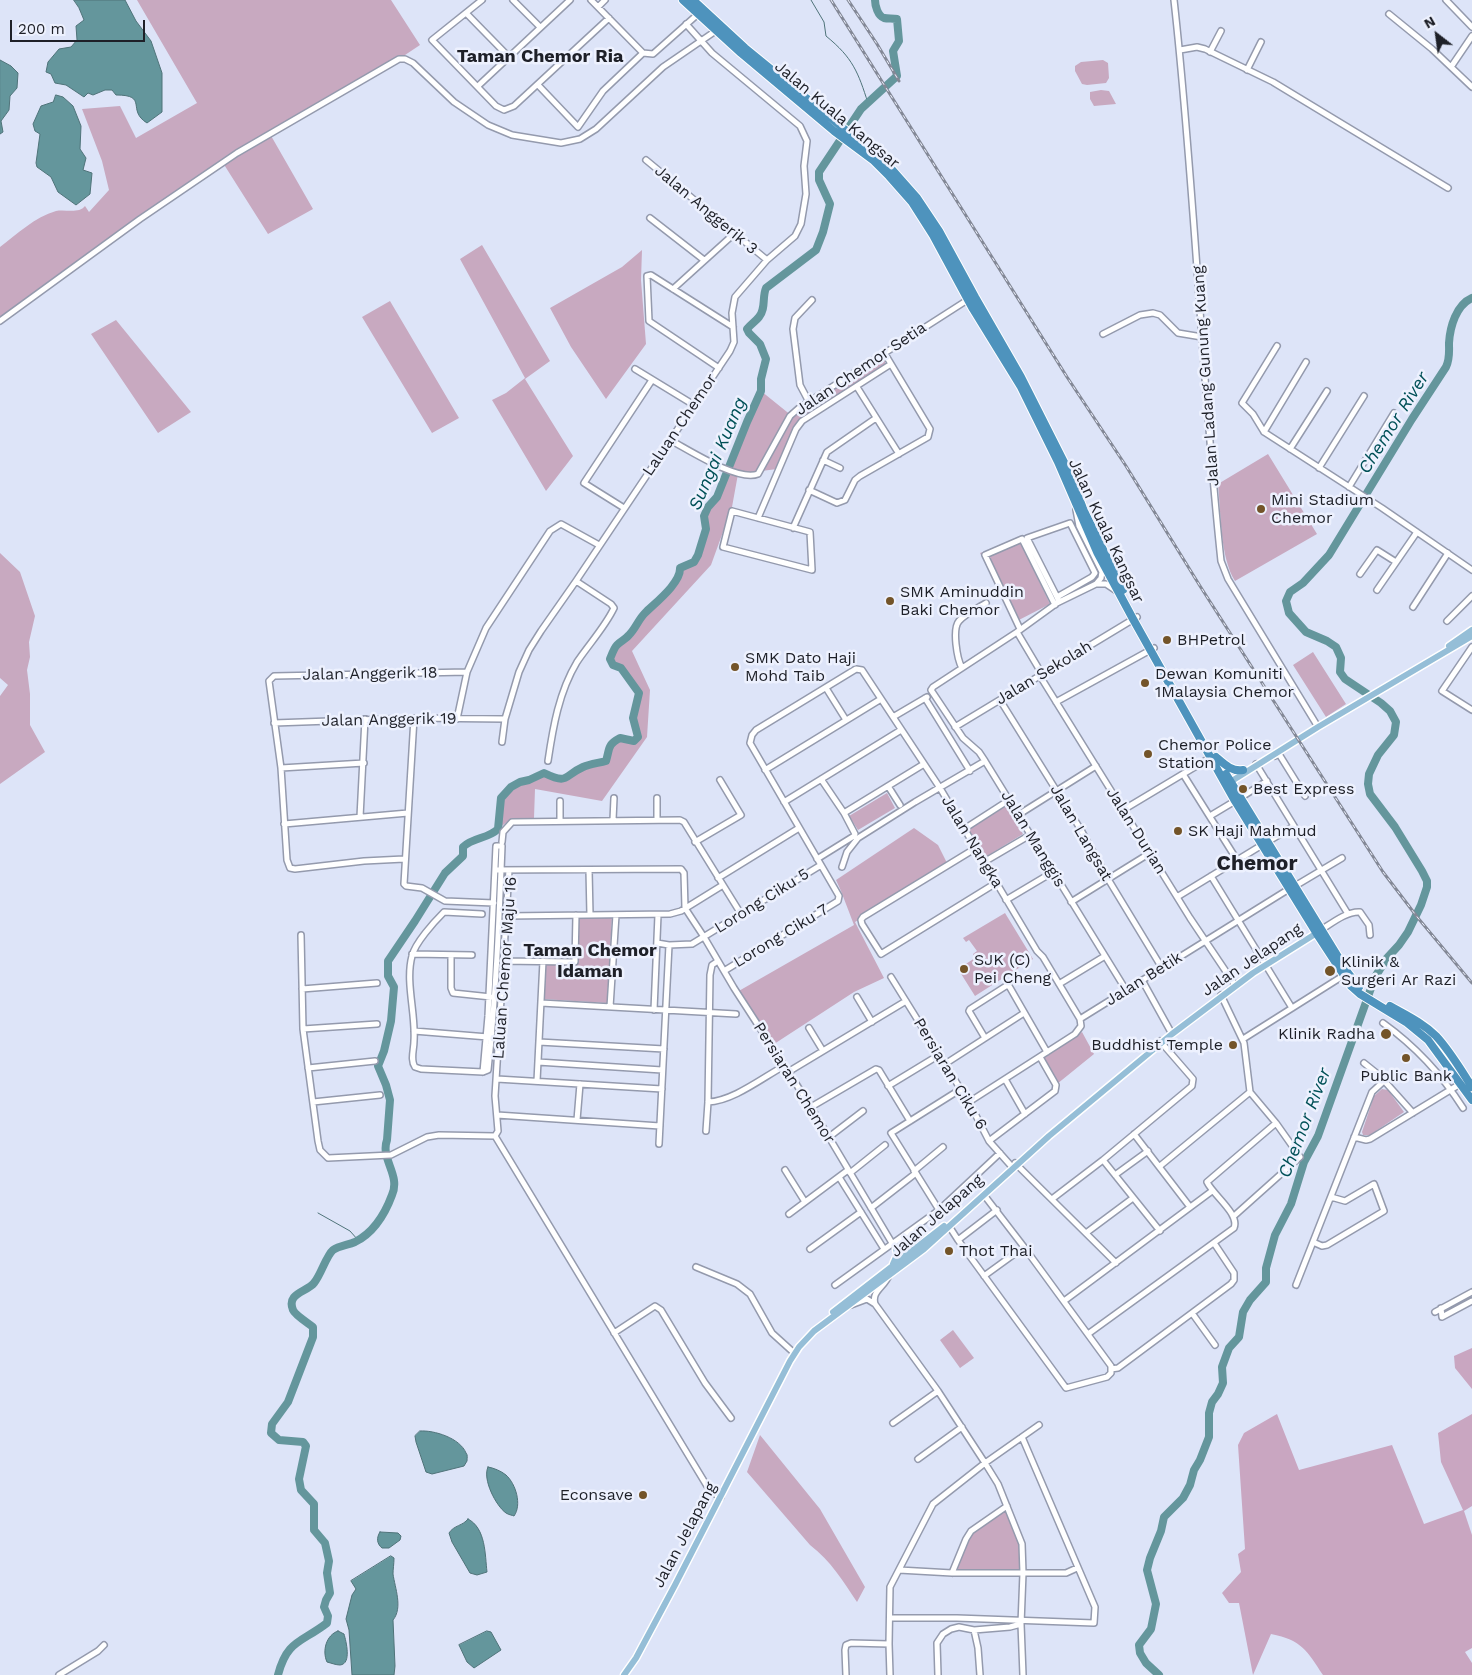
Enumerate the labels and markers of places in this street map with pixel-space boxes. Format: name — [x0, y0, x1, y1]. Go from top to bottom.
place label: Mini Stadium Chemor — [1271, 490, 1374, 528]
marker: Mini Stadium Chemor — [1255, 503, 1267, 515]
place label: SMK Aminuddin Baki Chemor — [900, 582, 1024, 620]
marker: SMK Aminuddin Baki Chemor — [884, 595, 896, 607]
place label: BHPetrol — [1177, 630, 1245, 650]
marker: BHPetrol — [1161, 634, 1173, 646]
place label: SMK Dato Haji Mohd Taib — [745, 648, 856, 686]
marker: SMK Dato Haji Mohd Taib — [729, 661, 741, 673]
place label: Dewan Komuniti 1Malaysia Chemor — [1155, 664, 1294, 702]
marker: Dewan Komuniti 1Malaysia Chemor — [1139, 677, 1151, 689]
place label: Chemor Police Station — [1158, 735, 1272, 773]
marker: Chemor Police Station — [1142, 748, 1154, 760]
place label: Best Express — [1253, 779, 1354, 799]
marker: Best Express — [1237, 783, 1249, 795]
place label: SK Haji Mahmud — [1188, 821, 1317, 841]
marker: SK Haji Mahmud — [1172, 825, 1184, 837]
place label: SJK (C) Pei Cheng — [974, 950, 1051, 988]
place label: Klinik & Surgeri Ar Razi — [1341, 952, 1456, 990]
marker: SJK (C) Pei Cheng — [958, 963, 970, 975]
marker: Klinik & Surgeri Ar Razi — [1323, 964, 1337, 978]
place label: Klinik Radha — [1278, 1024, 1375, 1044]
marker: Klinik Radha — [1379, 1027, 1393, 1041]
place label: Buddhist Temple — [1091, 1035, 1223, 1055]
marker: Buddhist Temple — [1227, 1039, 1239, 1051]
marker: Public Bank — [1400, 1052, 1412, 1064]
place label: Public Bank — [1360, 1066, 1452, 1086]
place label: Thot Thai — [959, 1241, 1032, 1261]
marker: Thot Thai — [943, 1245, 955, 1257]
place label: Econsave — [560, 1485, 633, 1505]
marker: Econsave — [637, 1489, 649, 1501]

